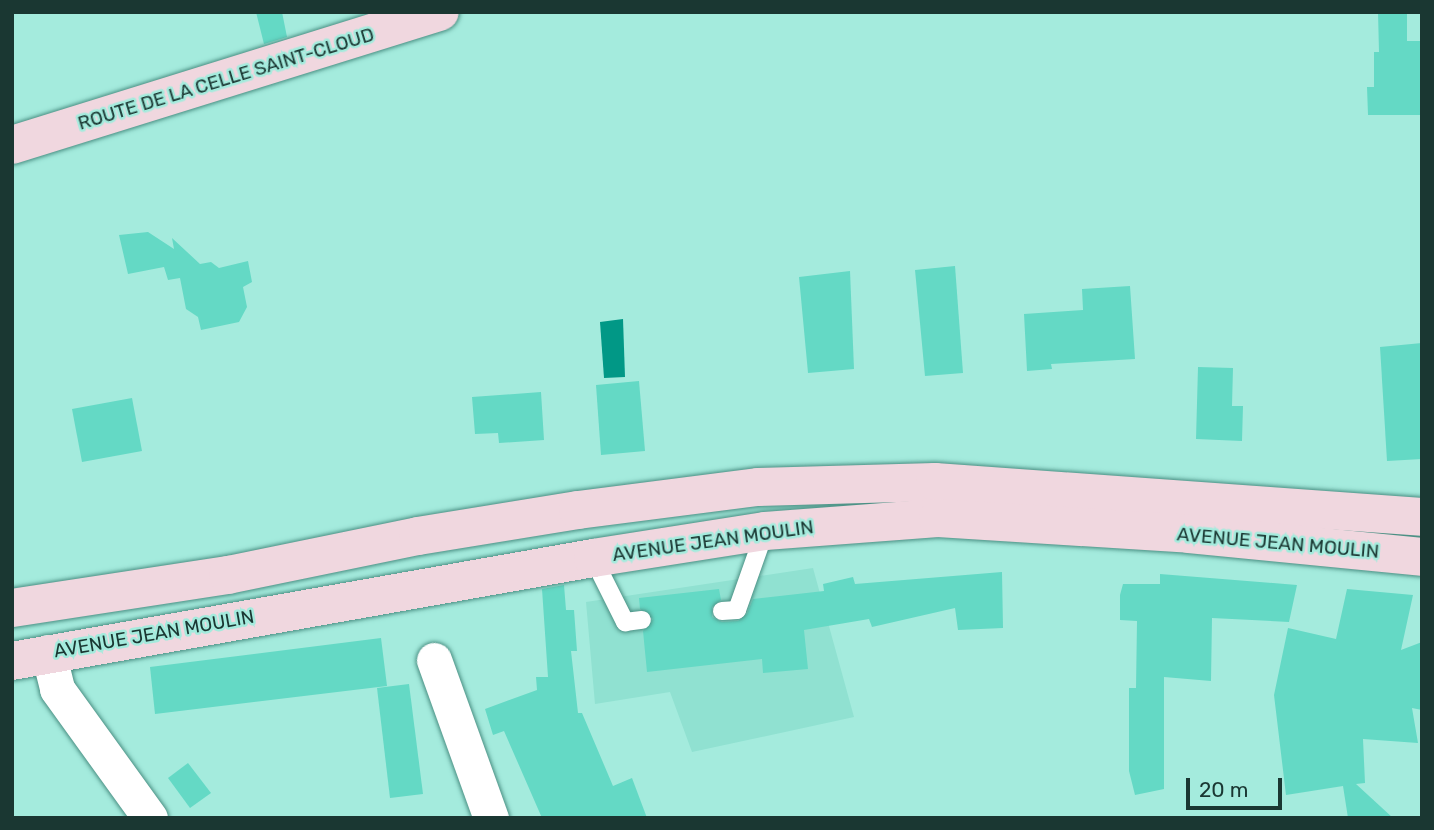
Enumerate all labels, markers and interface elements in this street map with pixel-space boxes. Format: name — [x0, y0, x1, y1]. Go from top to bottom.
street label: ROUTE DE LA CELLE SAINT-CLOUD — [75, 23, 377, 135]
street label: AVENUE JEAN MOULIN — [611, 516, 815, 566]
street label: AVENUE JEAN MOULIN — [1176, 523, 1380, 563]
street label: AVENUE JEAN MOULIN — [52, 605, 256, 663]
scale bar — [1189, 764, 1285, 808]
text: 20 m — [1199, 777, 1248, 802]

